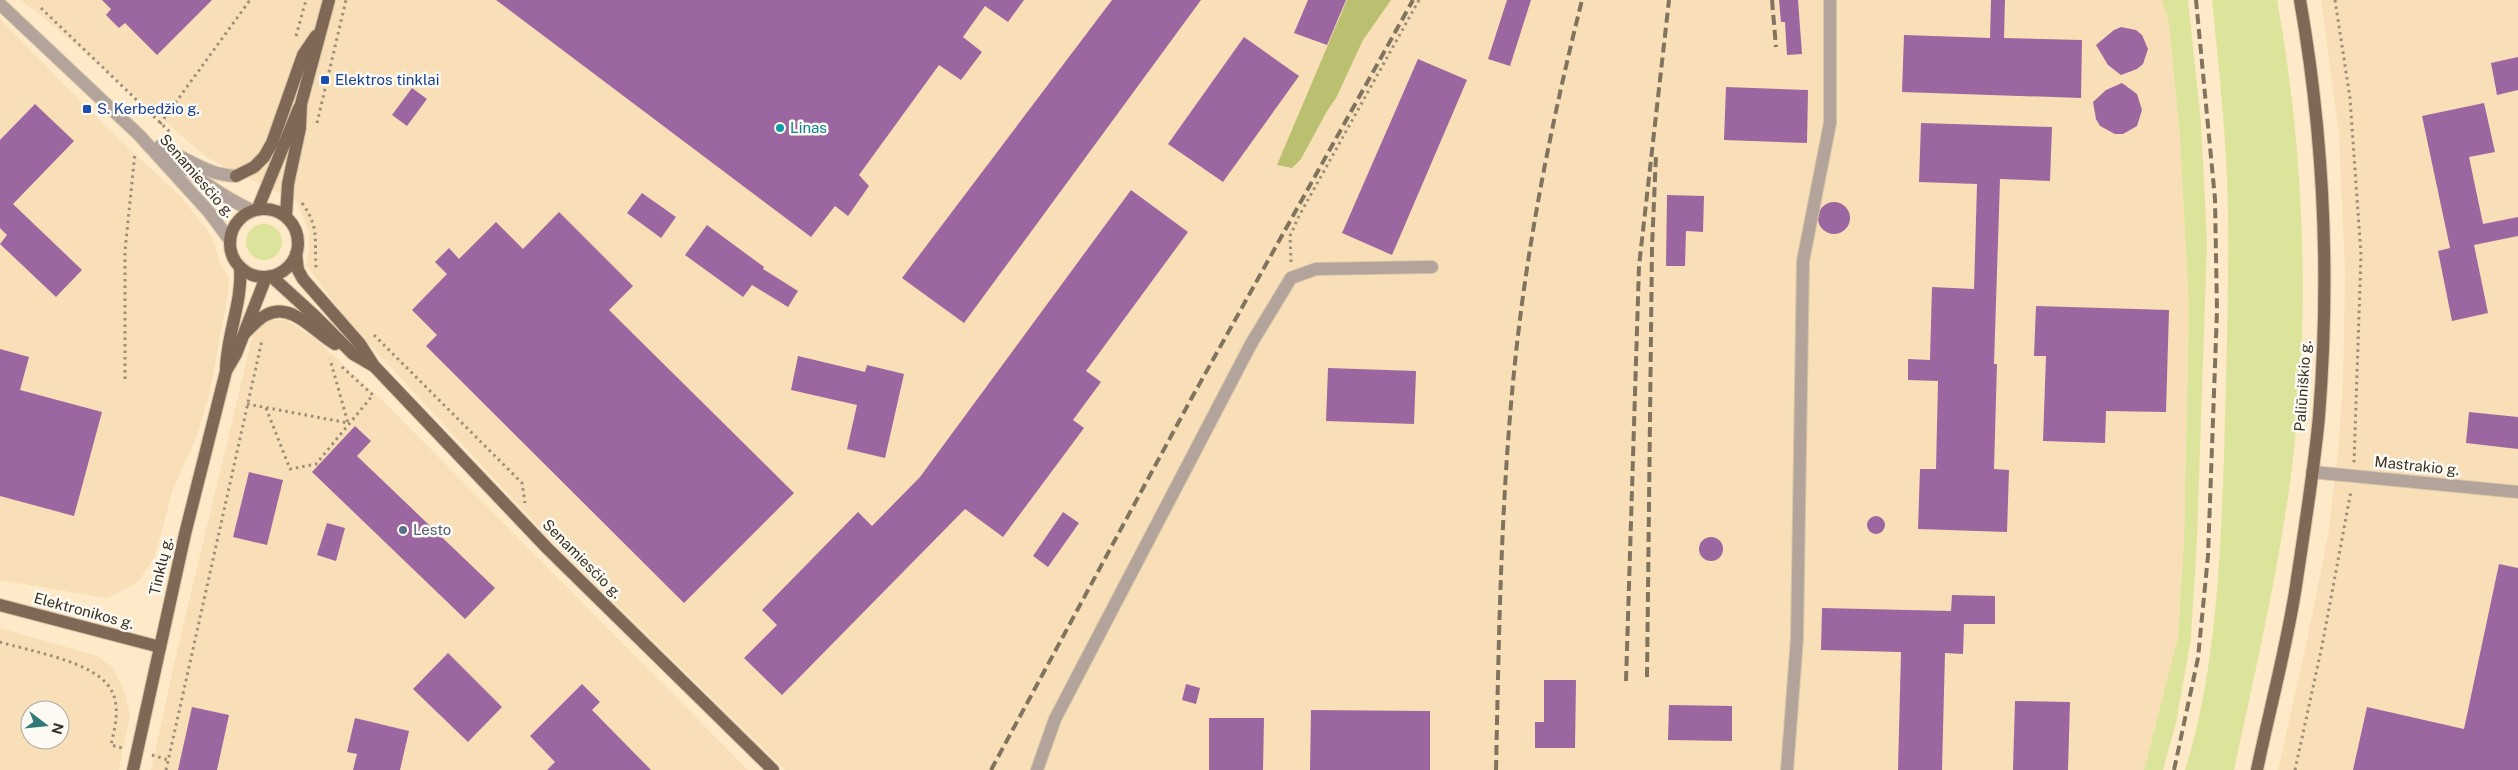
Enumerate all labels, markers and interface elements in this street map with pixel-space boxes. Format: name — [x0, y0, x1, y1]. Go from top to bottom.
place label: Elektros tinklai — [335, 71, 439, 88]
marker: Elektros tinklai — [319, 74, 331, 86]
place label: S. Kerbedžio g. — [97, 100, 200, 117]
marker: S. Kerbedžio g. — [81, 103, 93, 115]
place label: Linas — [790, 119, 827, 136]
marker: Linas — [774, 122, 786, 134]
street label: Senamiesčio g. — [157, 131, 238, 221]
street label: Paliūniškio g. — [2291, 340, 2314, 432]
street label: Mastrakio g. — [2374, 453, 2460, 478]
street label: Senamiesčio g. — [539, 516, 625, 602]
place label: Lesto — [413, 521, 451, 538]
marker: Lesto — [397, 524, 409, 536]
street label: Tinklų g. — [146, 535, 175, 597]
street label: Elektronikos g. — [32, 589, 136, 632]
north arrow — [20, 700, 70, 750]
text: N — [48, 721, 67, 736]

